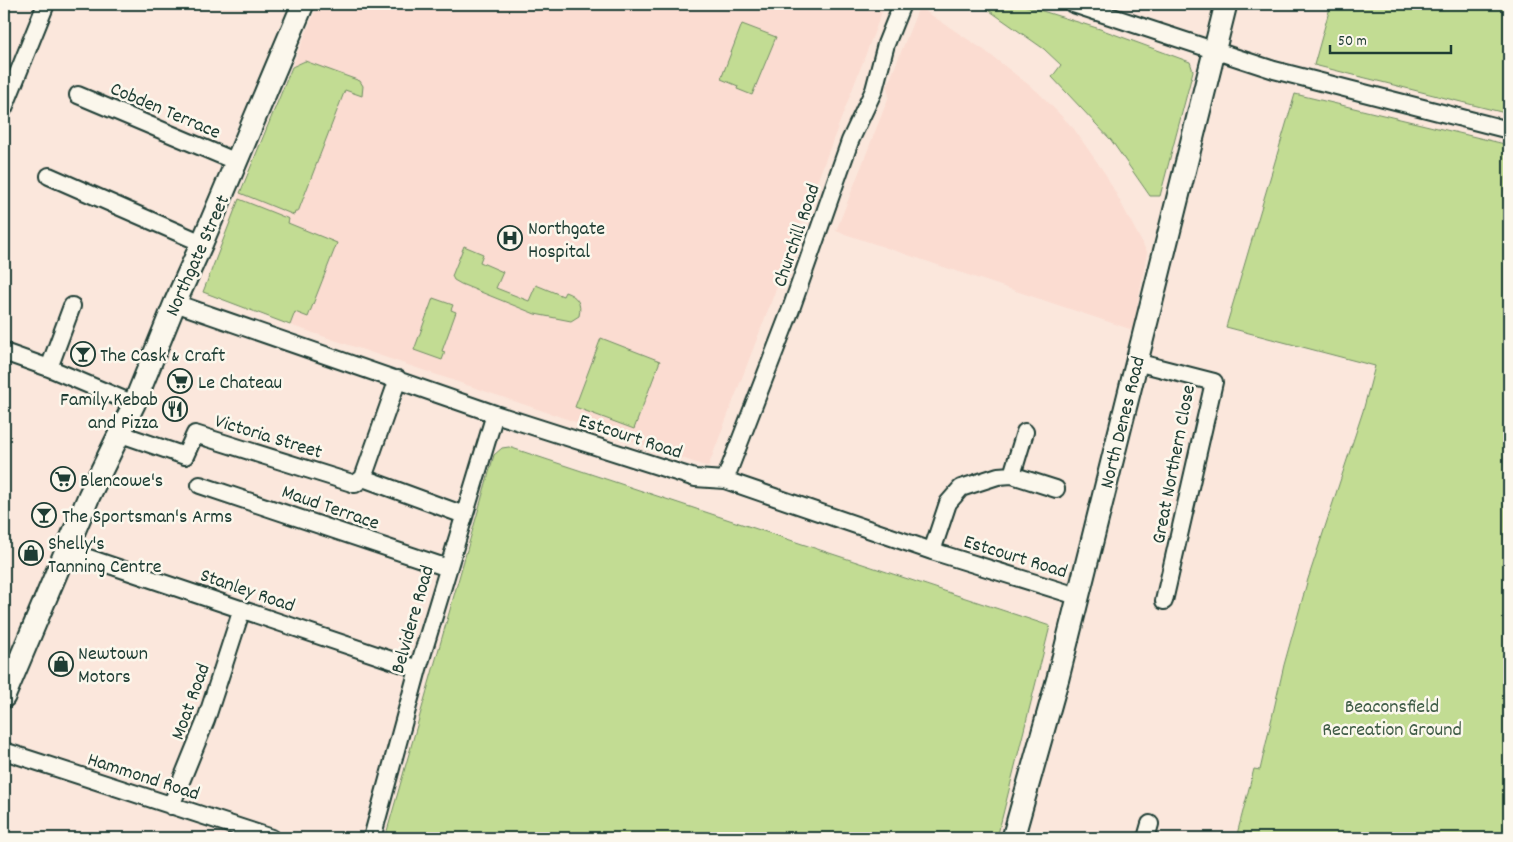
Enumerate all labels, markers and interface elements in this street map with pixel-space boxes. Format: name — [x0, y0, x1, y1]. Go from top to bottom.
scale bar — [1330, 22, 1452, 54]
text: 50 m — [1338, 31, 1367, 53]
street label: Cobden Terrace — [105, 76, 224, 148]
street label: Churchill Road — [767, 181, 829, 291]
street label: Northgate Street — [159, 191, 238, 321]
place label: Northgate Hospital — [528, 216, 605, 267]
hospital icon: Northgate Hospital — [497, 225, 523, 251]
bar icon: The Cask & Craft — [70, 341, 96, 367]
place label: The Cask & Craft — [100, 343, 225, 371]
street label: North Denes Road — [1094, 354, 1154, 492]
supermarket icon: Le Chateau — [167, 368, 193, 394]
place label: Le Chateau — [198, 370, 282, 398]
street label: Great Northern Close — [1146, 383, 1204, 546]
place label: Family Kebab and Pizza — [60, 387, 159, 438]
restaurant icon: Family Kebab and Pizza — [162, 396, 188, 422]
street label: Victoria Street — [211, 408, 325, 468]
street label: Estcourt Road — [575, 408, 685, 468]
supermarket icon: Blencowe's — [50, 466, 76, 492]
place label: Blencowe's — [80, 468, 163, 496]
street label: Maud Terrace — [277, 479, 383, 539]
bar icon: The Sportsman's Arms — [31, 502, 57, 528]
place label: The Sportsman's Arms — [62, 504, 233, 532]
street label: Estcourt Road — [960, 529, 1070, 587]
place label: Shelly's Tanning Centre — [48, 531, 162, 582]
shop icon: Shelly's Tanning Centre — [18, 540, 44, 566]
street label: Belvidere Road — [385, 562, 443, 677]
street label: Stanley Road — [196, 563, 298, 621]
place label: Newtown Motors — [78, 641, 148, 692]
shop icon: Newtown Motors — [48, 651, 74, 677]
street label: Moat Road — [165, 660, 219, 744]
park label: Beaconsfield Recreation Ground — [1322, 694, 1462, 745]
street label: Hammond Road — [83, 747, 203, 809]

